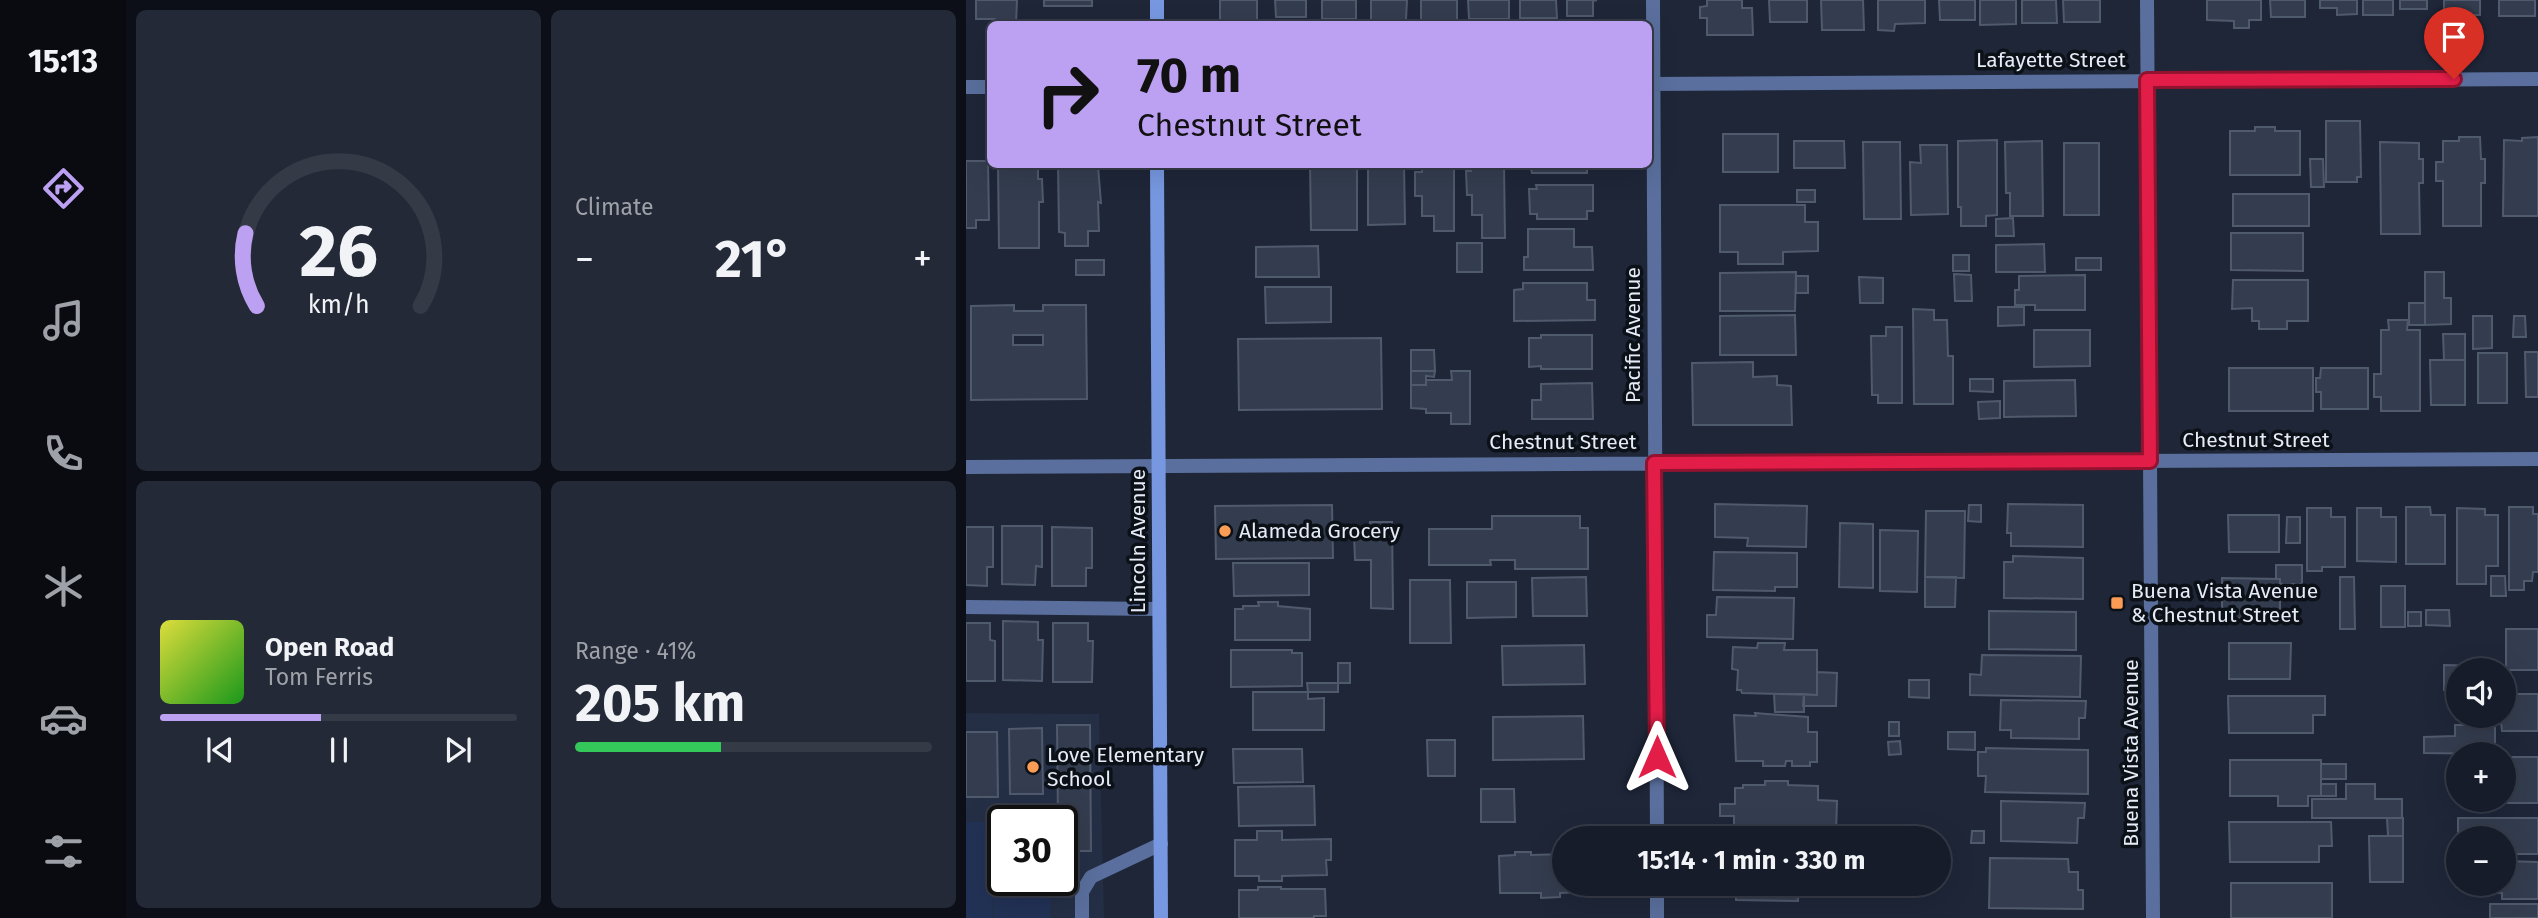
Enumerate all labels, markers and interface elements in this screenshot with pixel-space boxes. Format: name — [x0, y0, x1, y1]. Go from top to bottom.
pin — [2424, 7, 2484, 79]
icon: arrive — [2435, 18, 2473, 56]
text: 15:13 — [28, 42, 98, 80]
text: 70 m — [1137, 46, 1241, 105]
street label: Lafayette Street — [1976, 47, 2126, 73]
icon: right — [1022, 49, 1113, 140]
text: Chestnut Street — [1137, 106, 1362, 144]
icon: directions — [39, 164, 88, 213]
text: Climate — [575, 193, 654, 221]
text: 26 — [299, 209, 378, 296]
text: 21° — [715, 228, 792, 291]
text: − — [575, 236, 594, 282]
text: + — [913, 236, 932, 282]
street label: Pacific Avenue — [1620, 267, 1646, 403]
text: km/h — [308, 290, 369, 320]
icon: music — [39, 296, 88, 345]
street label: Chestnut Street — [2182, 427, 2330, 453]
icon: phone — [39, 429, 88, 478]
street label: Chestnut Street — [1489, 429, 1637, 455]
street label: Lincoln Avenue — [1125, 469, 1151, 613]
place label: Alameda Grocery — [1239, 518, 1401, 544]
marker: Alameda Grocery — [1217, 523, 1233, 539]
icon: climate — [39, 562, 88, 611]
place label: Buena Vista Avenue & Chestnut Street — [2131, 578, 2318, 628]
marker: Buena Vista Avenue & Chestnut Street — [2109, 595, 2125, 611]
text: Open Road — [265, 632, 394, 663]
text: Range · 41% — [575, 637, 696, 665]
map controls — [2446, 658, 2516, 896]
button: sound — [2446, 658, 2516, 728]
street label: Buena Vista Avenue — [2118, 659, 2144, 847]
text: Tom Ferris — [265, 663, 373, 691]
text: 205 km — [575, 672, 745, 735]
icon: car — [39, 694, 88, 743]
position arrow — [1620, 720, 1694, 794]
icon: previous — [201, 731, 239, 769]
icon: pause — [320, 731, 358, 769]
icon: next — [439, 731, 477, 769]
place label: Love Elementary School — [1047, 742, 1205, 792]
button: + — [2446, 742, 2516, 812]
marker: Love Elementary School — [1025, 759, 1041, 775]
speed limit sign: 30 — [987, 805, 1078, 896]
button: − — [2446, 826, 2516, 896]
icon: filters — [39, 827, 88, 876]
text: 15:14 · 1 min · 330 m — [1637, 845, 1866, 876]

